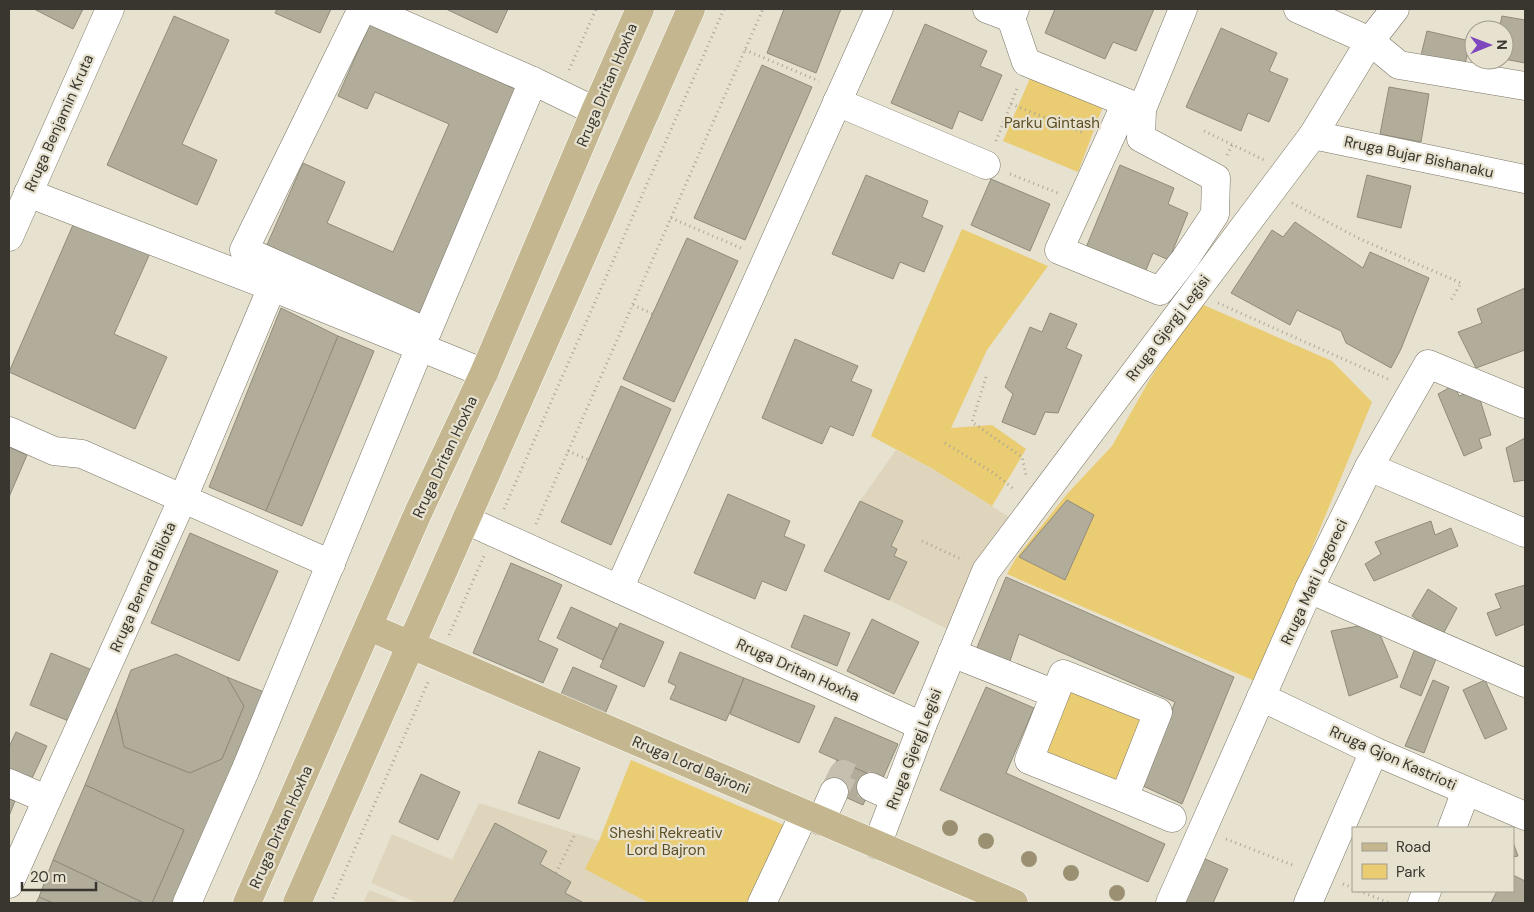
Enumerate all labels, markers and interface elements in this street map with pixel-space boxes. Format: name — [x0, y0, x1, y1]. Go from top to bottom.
street label: Rruga Dritan Hoxha — [572, 20, 642, 150]
north arrow — [1464, 20, 1514, 70]
text: N — [1493, 40, 1511, 50]
street label: Rruga Benjamin Kruta — [20, 51, 98, 195]
park label: Parku Gintash — [1004, 113, 1100, 133]
street label: Rruga Bujar Bishanaku — [1342, 131, 1496, 183]
street label: Rruga Gjergj Legisi — [1122, 271, 1214, 385]
street label: Rruga Dritan Hoxha — [408, 393, 482, 521]
street label: Rruga Mati Logoreci — [1276, 516, 1352, 648]
street label: Rruga Bernard Bilota — [105, 519, 181, 655]
street label: Rruga Dritan Hoxha — [733, 634, 863, 706]
street label: Rruga Gjergj Legisi — [882, 686, 946, 812]
street label: Rruga Gjon Kastrioti — [1326, 721, 1460, 795]
street label: Rruga Lord Bajroni — [629, 731, 753, 799]
street label: Rruga Dritan Hoxha — [245, 762, 317, 892]
park label: Sheshi Rekreativ Lord Bajron — [609, 823, 723, 860]
legend — [1352, 827, 1514, 892]
text: Road — [1396, 837, 1431, 857]
scale bar — [22, 860, 96, 892]
text: Park — [1396, 862, 1426, 882]
text: 20 m — [30, 867, 66, 887]

